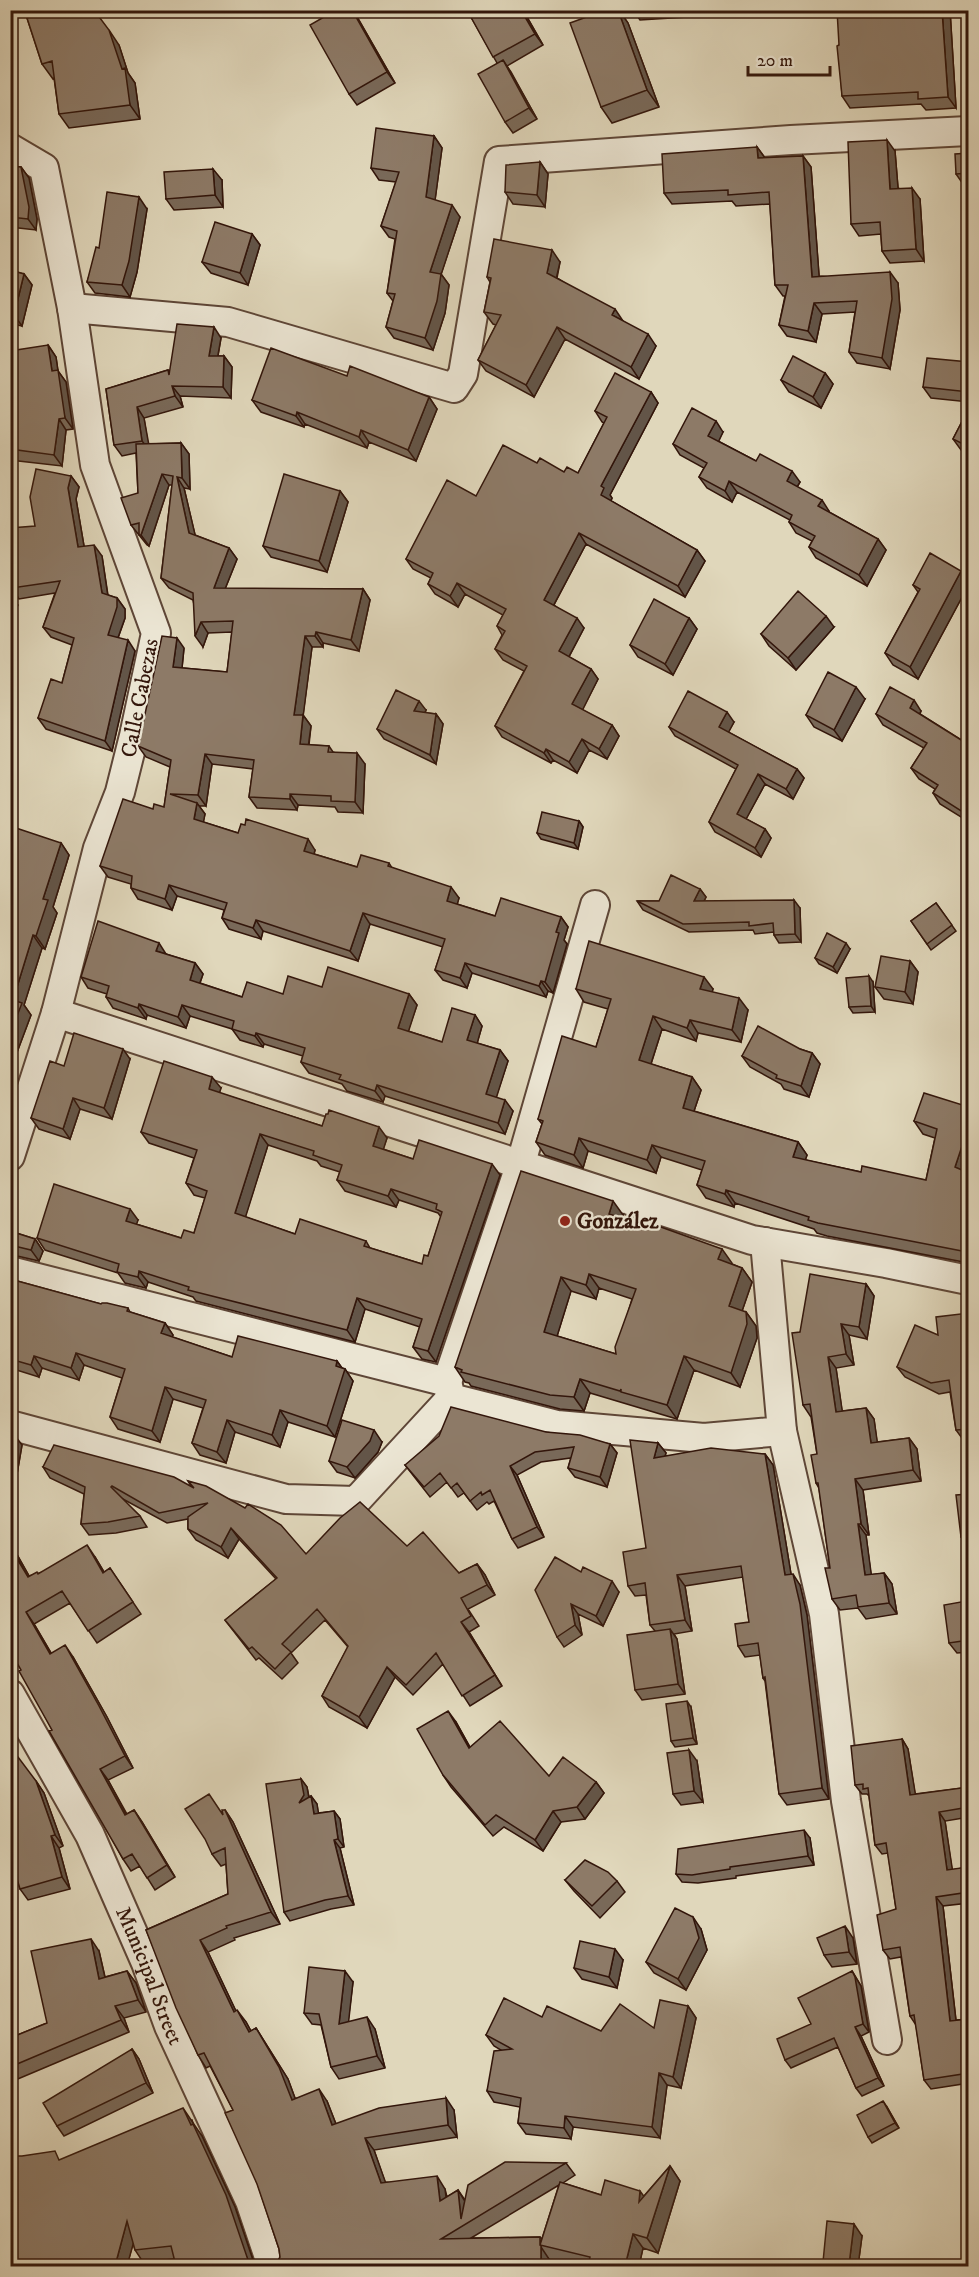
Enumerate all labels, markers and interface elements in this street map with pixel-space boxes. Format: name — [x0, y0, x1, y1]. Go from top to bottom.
scale bar — [748, 39, 830, 77]
text: 20 m — [757, 50, 793, 72]
street label: Calle Cabezas — [115, 636, 165, 760]
place label: González — [577, 1208, 659, 1235]
marker: González — [558, 1214, 572, 1228]
street label: Municipal Street — [110, 1903, 189, 2049]

